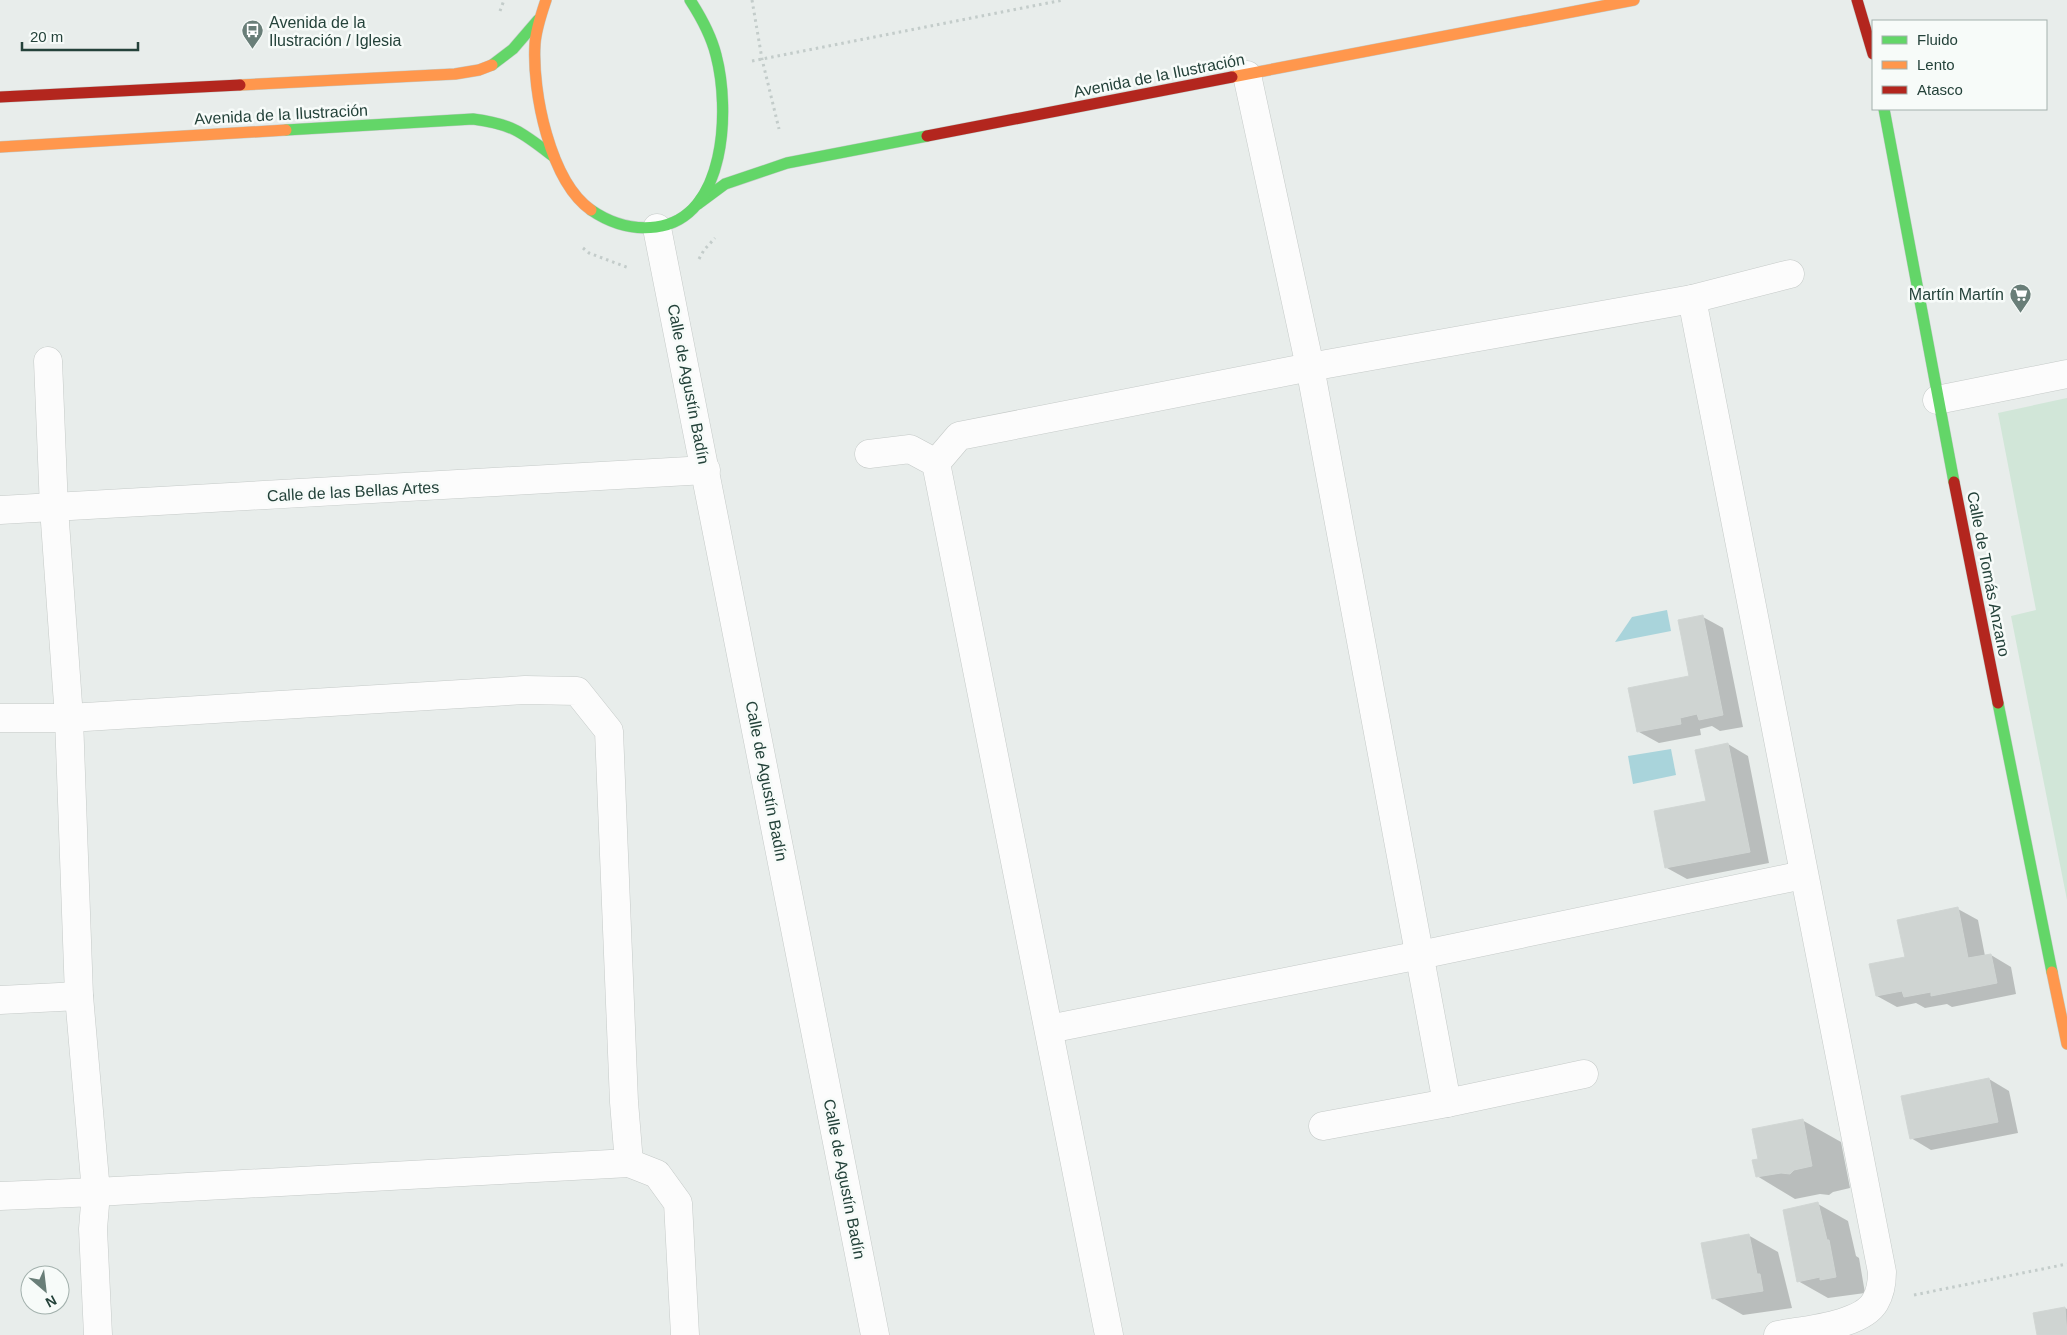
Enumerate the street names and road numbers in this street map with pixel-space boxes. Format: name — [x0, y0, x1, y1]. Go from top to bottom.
street label: Avenida de la Ilustración — [1072, 51, 1246, 100]
street label: Avenida de la Ilustración — [194, 101, 368, 128]
street label: Calle de Agustín Badín — [665, 303, 712, 466]
street label: Calle de las Bellas Artes — [266, 478, 440, 505]
street label: Calle de Tomás Anzano — [1964, 490, 2013, 658]
street label: Calle de Agustín Badín — [743, 700, 790, 863]
street label: Calle de Agustín Badín — [821, 1098, 868, 1261]

